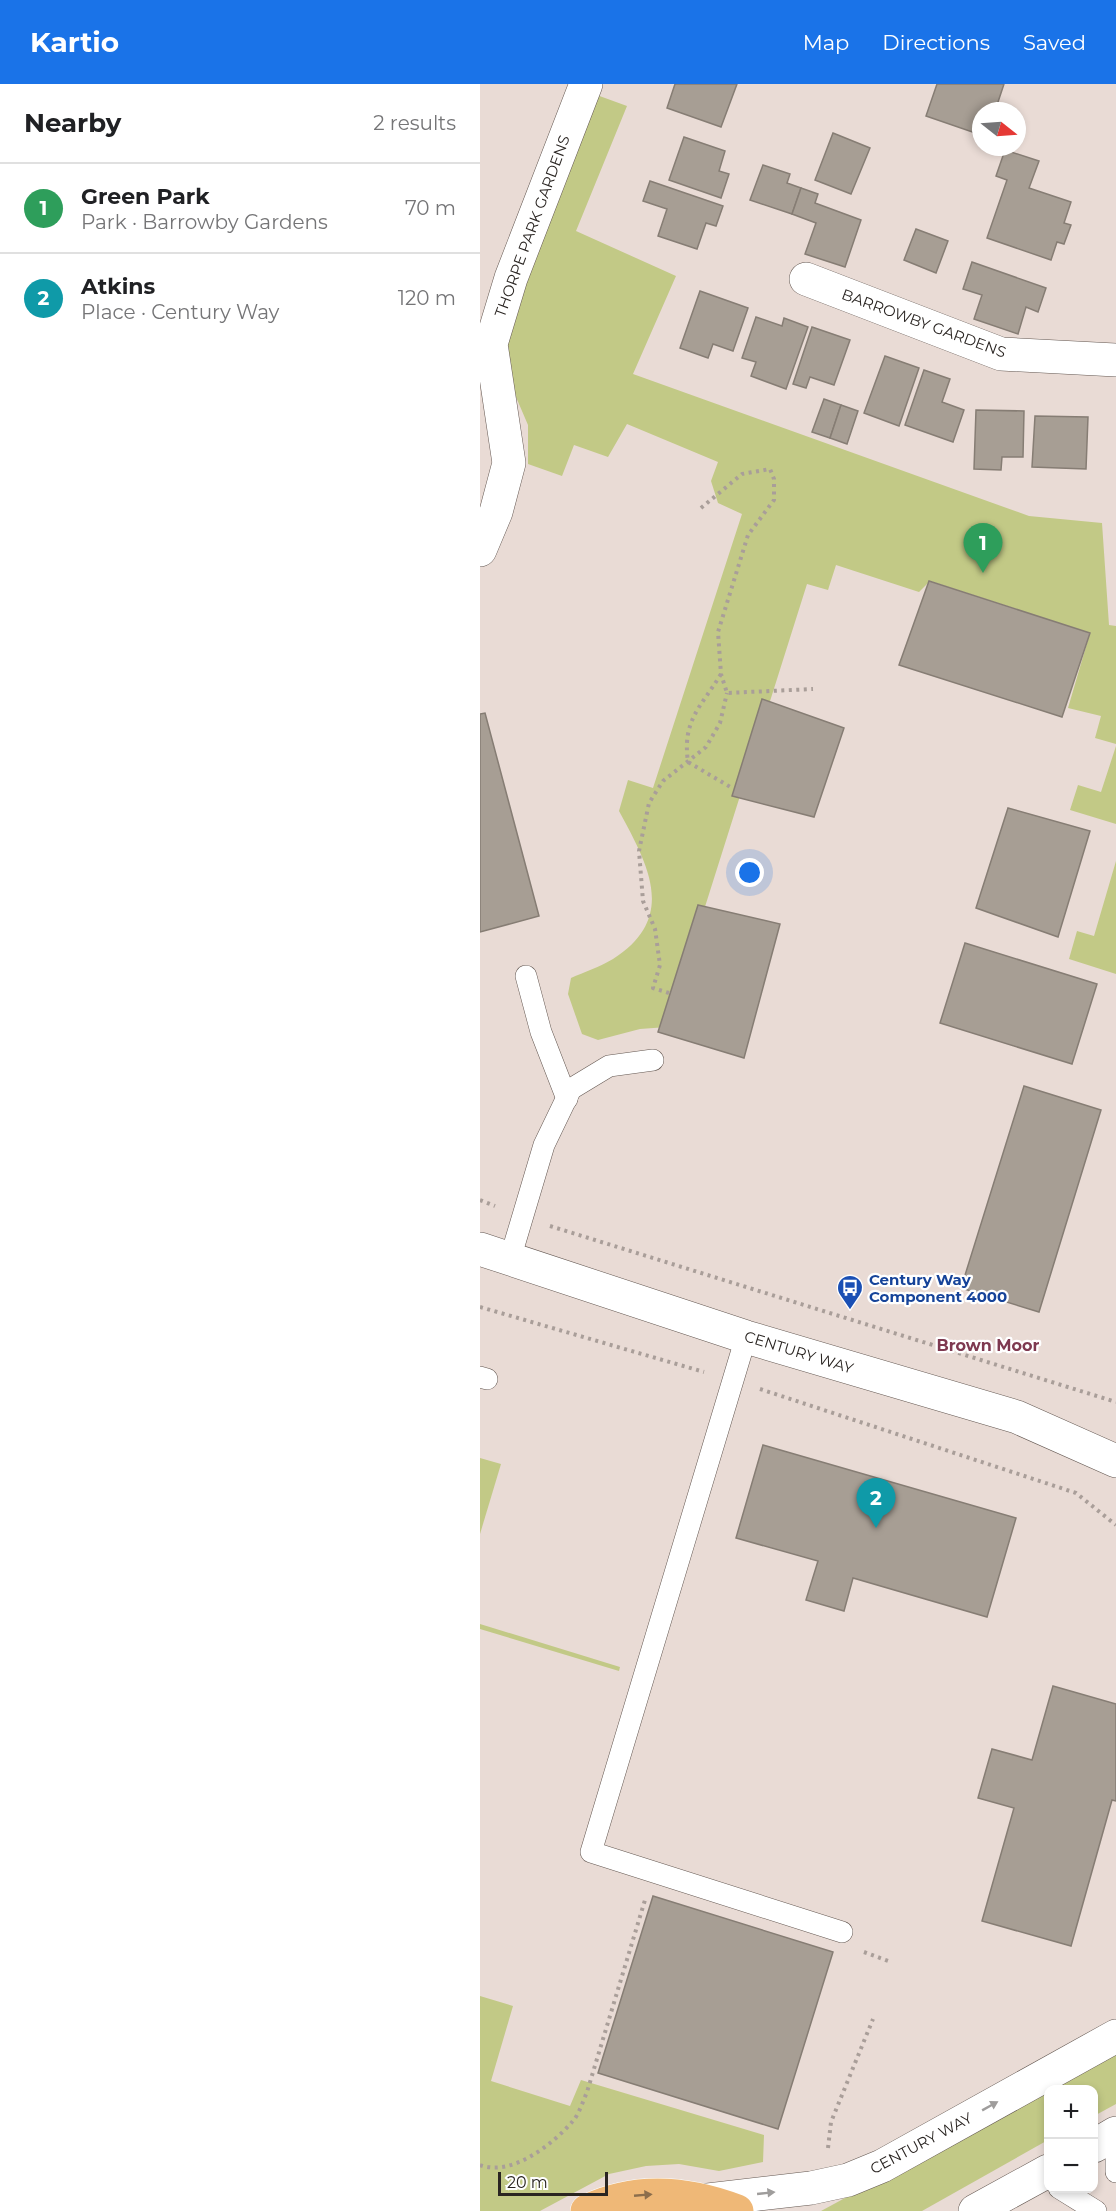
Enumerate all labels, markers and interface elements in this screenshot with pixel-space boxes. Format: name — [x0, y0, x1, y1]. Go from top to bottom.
text: Kartio — [30, 25, 119, 59]
text: Map — [803, 30, 849, 55]
text: Directions — [882, 30, 990, 55]
text: Saved — [1023, 30, 1086, 55]
north arrow — [972, 102, 1026, 156]
text: Nearby — [24, 107, 121, 139]
text: 2 results — [373, 111, 456, 135]
street label: THORPE PARK GARDENS — [490, 132, 574, 320]
text: Green Park — [81, 183, 210, 210]
text: 1 — [40, 196, 47, 220]
text: 70 m — [405, 196, 456, 220]
text: Park · Barrowby Gardens — [81, 210, 328, 234]
text: Atkins — [81, 273, 155, 300]
street label: BARROWBY GARDENS — [839, 284, 1009, 362]
text: 2 — [38, 286, 49, 310]
text: 120 m — [398, 286, 456, 310]
text: Place · Century Way — [81, 300, 279, 324]
pin: 1 — [964, 524, 1002, 573]
your location — [735, 858, 764, 887]
place label: Century Way Component 4000 — [869, 1270, 1007, 1306]
bus stop icon: Century Way Component 4000 — [835, 1273, 865, 1311]
street label: CENTURY WAY — [742, 1326, 856, 1378]
district label: Brown Moor — [937, 1336, 1040, 1355]
pin: 2 — [856, 1478, 896, 1528]
map controls — [1044, 2085, 1098, 2193]
button: + — [1044, 2085, 1098, 2139]
one-way arrow — [982, 2101, 999, 2111]
street label: CENTURY WAY — [867, 2108, 976, 2178]
button: − — [1044, 2139, 1098, 2193]
scale bar — [498, 2169, 608, 2196]
text: 20 m — [507, 2173, 548, 2192]
one-way arrow — [757, 2188, 776, 2197]
one-way arrow — [633, 2190, 652, 2200]

